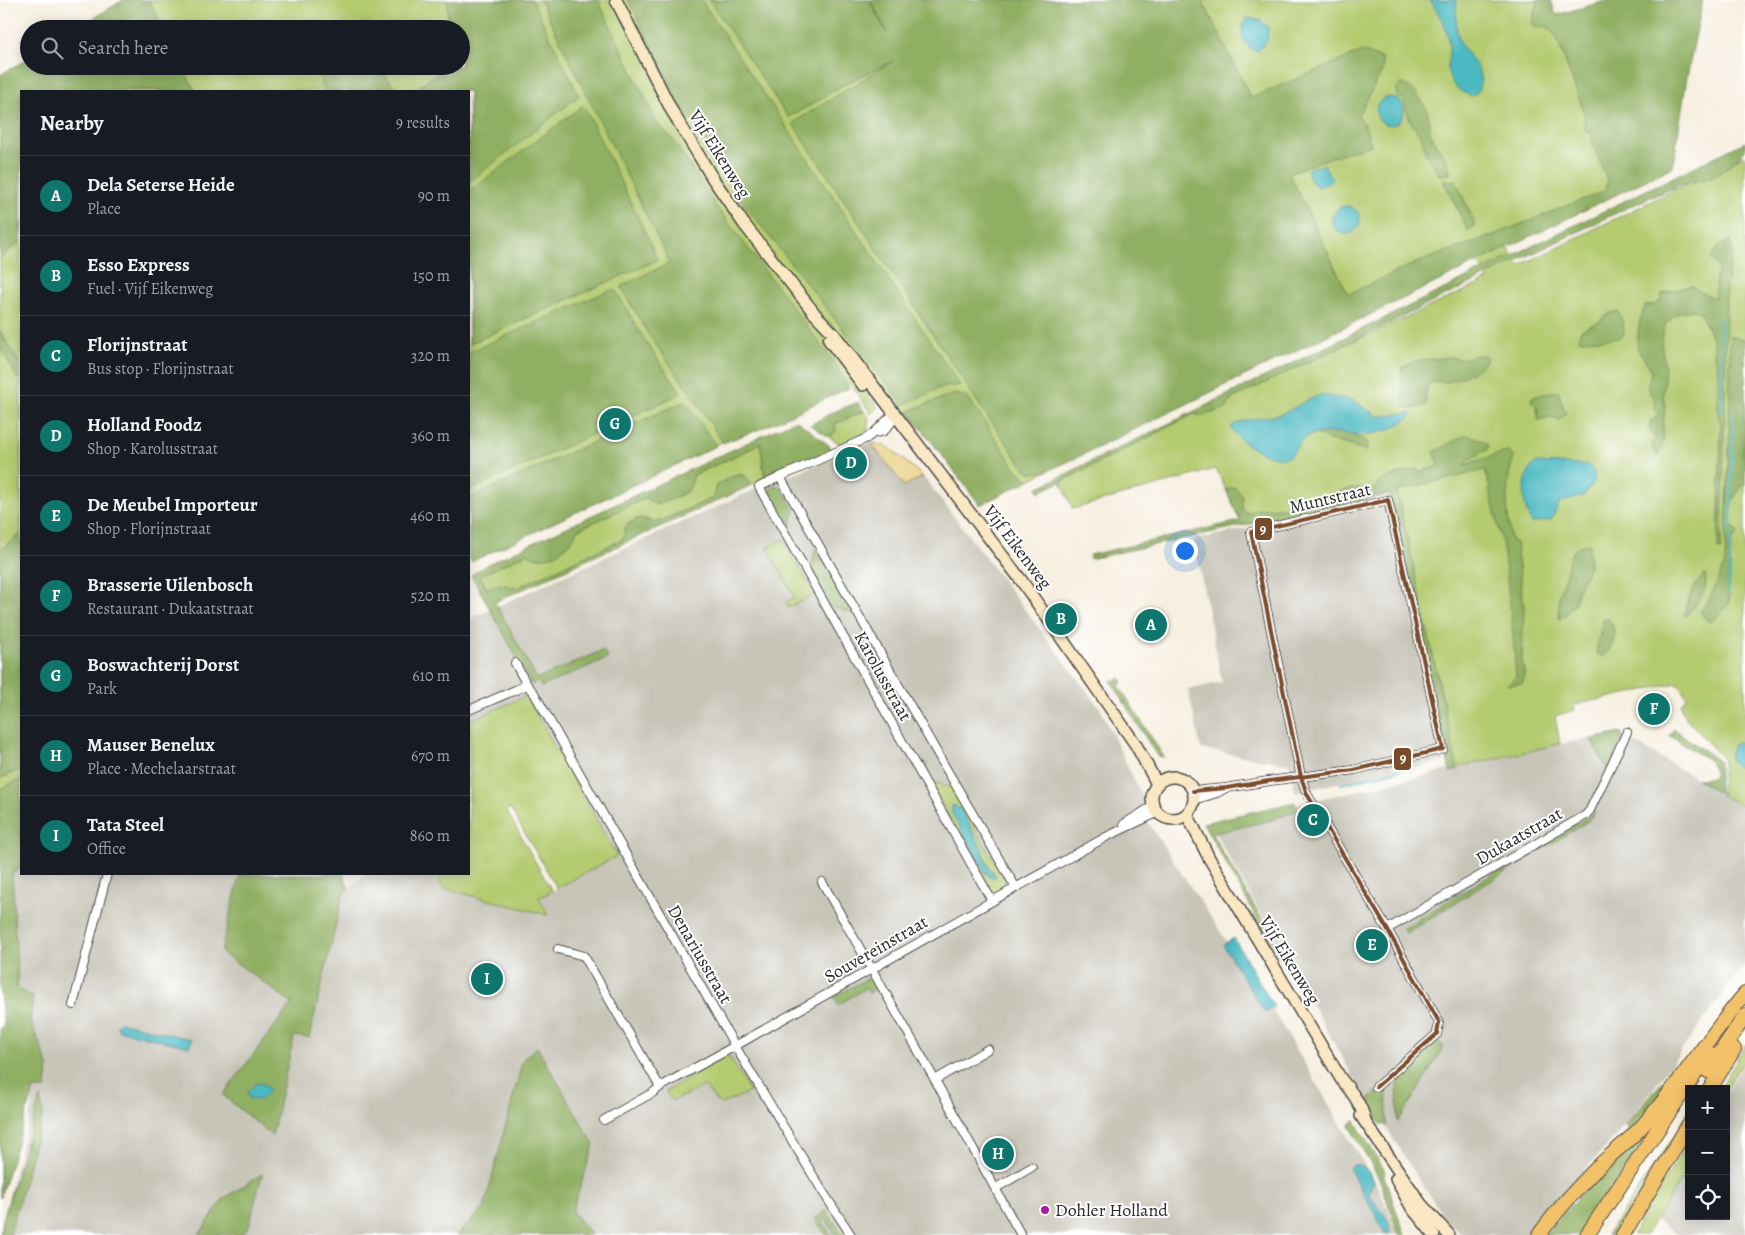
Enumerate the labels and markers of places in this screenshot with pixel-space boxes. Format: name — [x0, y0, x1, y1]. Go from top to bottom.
pin: G — [599, 405, 631, 443]
pin: D — [835, 444, 867, 482]
pin: B — [1045, 600, 1077, 638]
pin: A — [1135, 606, 1167, 644]
pin: F — [1638, 690, 1670, 728]
pin: C — [1297, 801, 1329, 839]
pin: E — [1356, 926, 1388, 964]
pin: I — [471, 960, 503, 998]
pin: H — [982, 1135, 1014, 1173]
place label: Dohler Holland — [1055, 1198, 1168, 1222]
marker: Dohler Holland — [1039, 1204, 1051, 1216]

